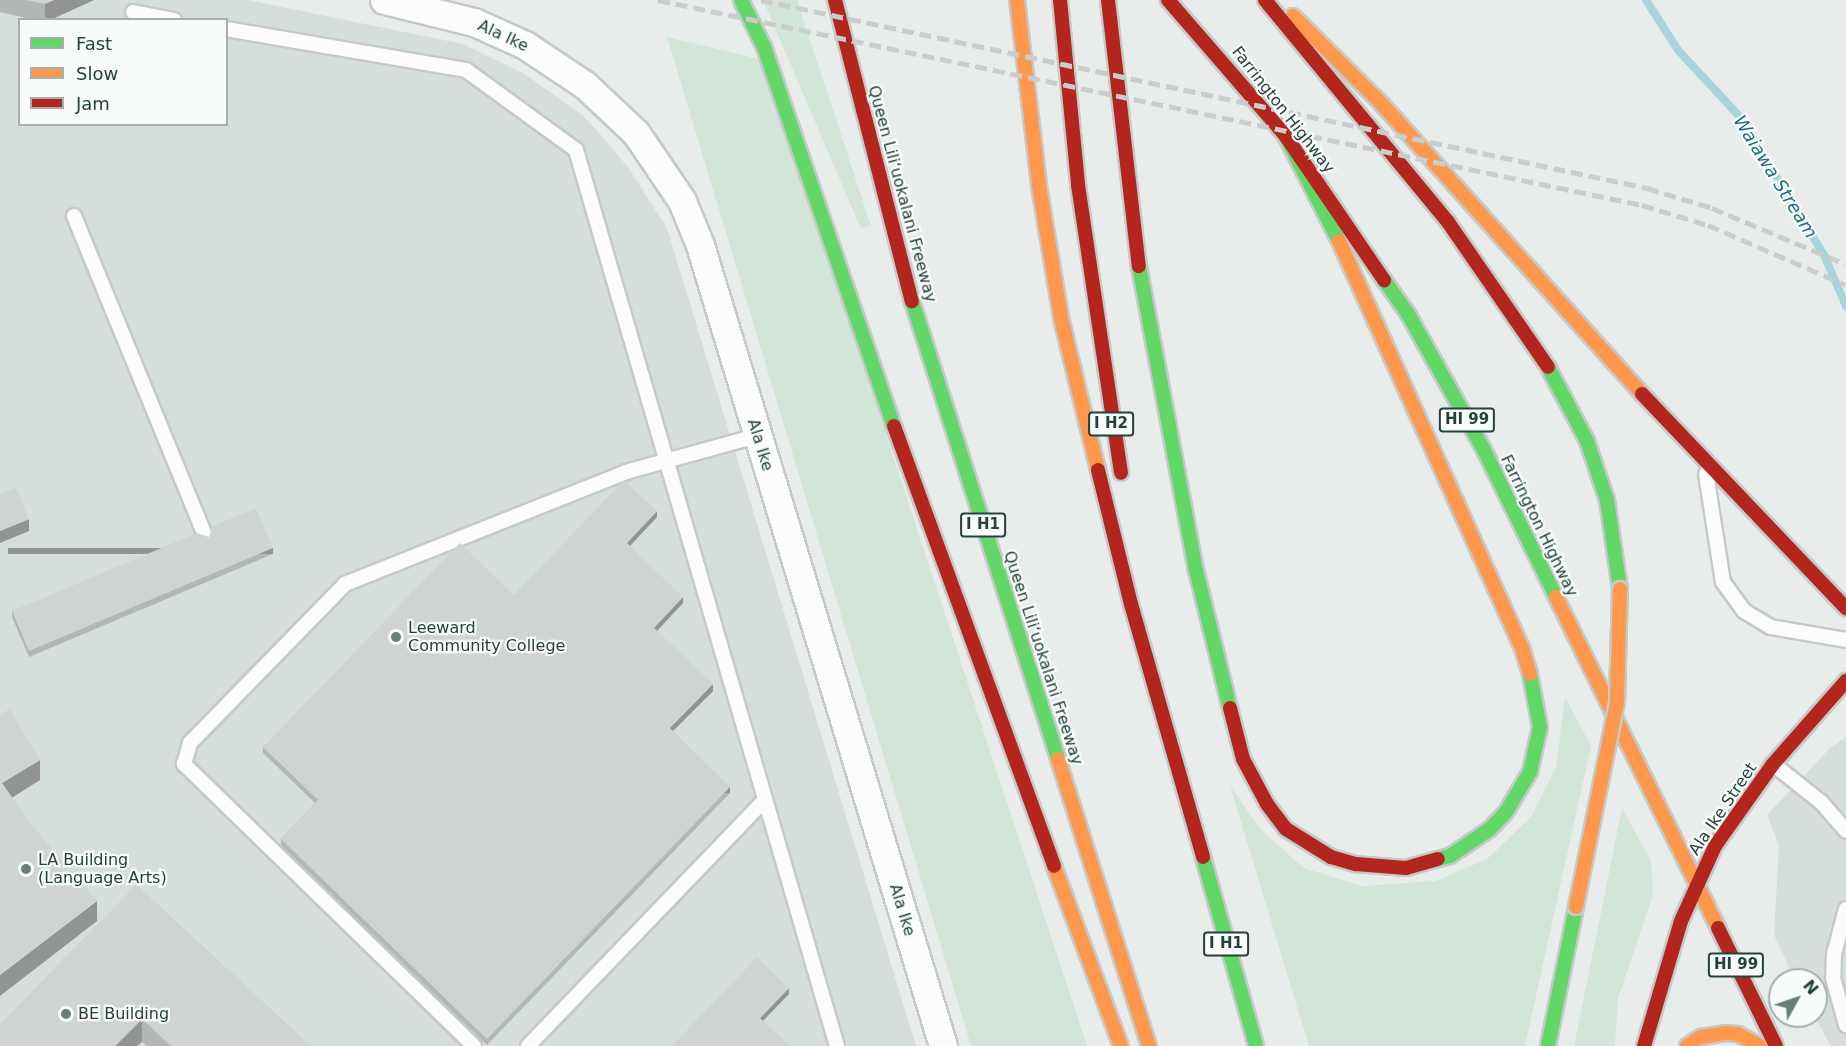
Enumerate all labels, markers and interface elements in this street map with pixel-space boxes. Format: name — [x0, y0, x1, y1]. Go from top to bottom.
street label: Ala Ike — [475, 16, 531, 56]
legend — [18, 18, 228, 126]
text: Fast — [76, 33, 112, 54]
street label: Farrington Highway — [1228, 43, 1338, 177]
text: Slow — [76, 63, 118, 84]
street label: Queen Liliʻuokalani Freeway — [864, 83, 940, 305]
text: Jam — [76, 93, 110, 114]
water label: Waiawa Stream — [1729, 112, 1821, 242]
road number: HI 99 — [1438, 408, 1496, 432]
road number: I H2 — [1087, 412, 1135, 436]
street label: Ala Ike — [743, 417, 777, 473]
street label: Farrington Highway — [1496, 452, 1582, 600]
road number: I H1 — [959, 513, 1007, 537]
street label: Queen Liliʻuokalani Freeway — [999, 549, 1087, 767]
place label: Leeward Community College — [408, 618, 565, 656]
marker: Leeward Community College — [389, 630, 403, 644]
street label: Ala Ike Street — [1685, 759, 1761, 859]
place label: LA Building (Language Arts) — [38, 850, 167, 888]
marker: LA Building (Language Arts) — [19, 862, 33, 876]
street label: Ala Ike — [885, 882, 919, 938]
road number: I H1 — [1202, 932, 1250, 956]
road number: HI 99 — [1708, 953, 1764, 977]
north arrow — [1768, 968, 1828, 1028]
text: N — [1799, 976, 1822, 999]
place label: BE Building — [78, 1004, 169, 1024]
marker: BE Building — [59, 1007, 73, 1021]

